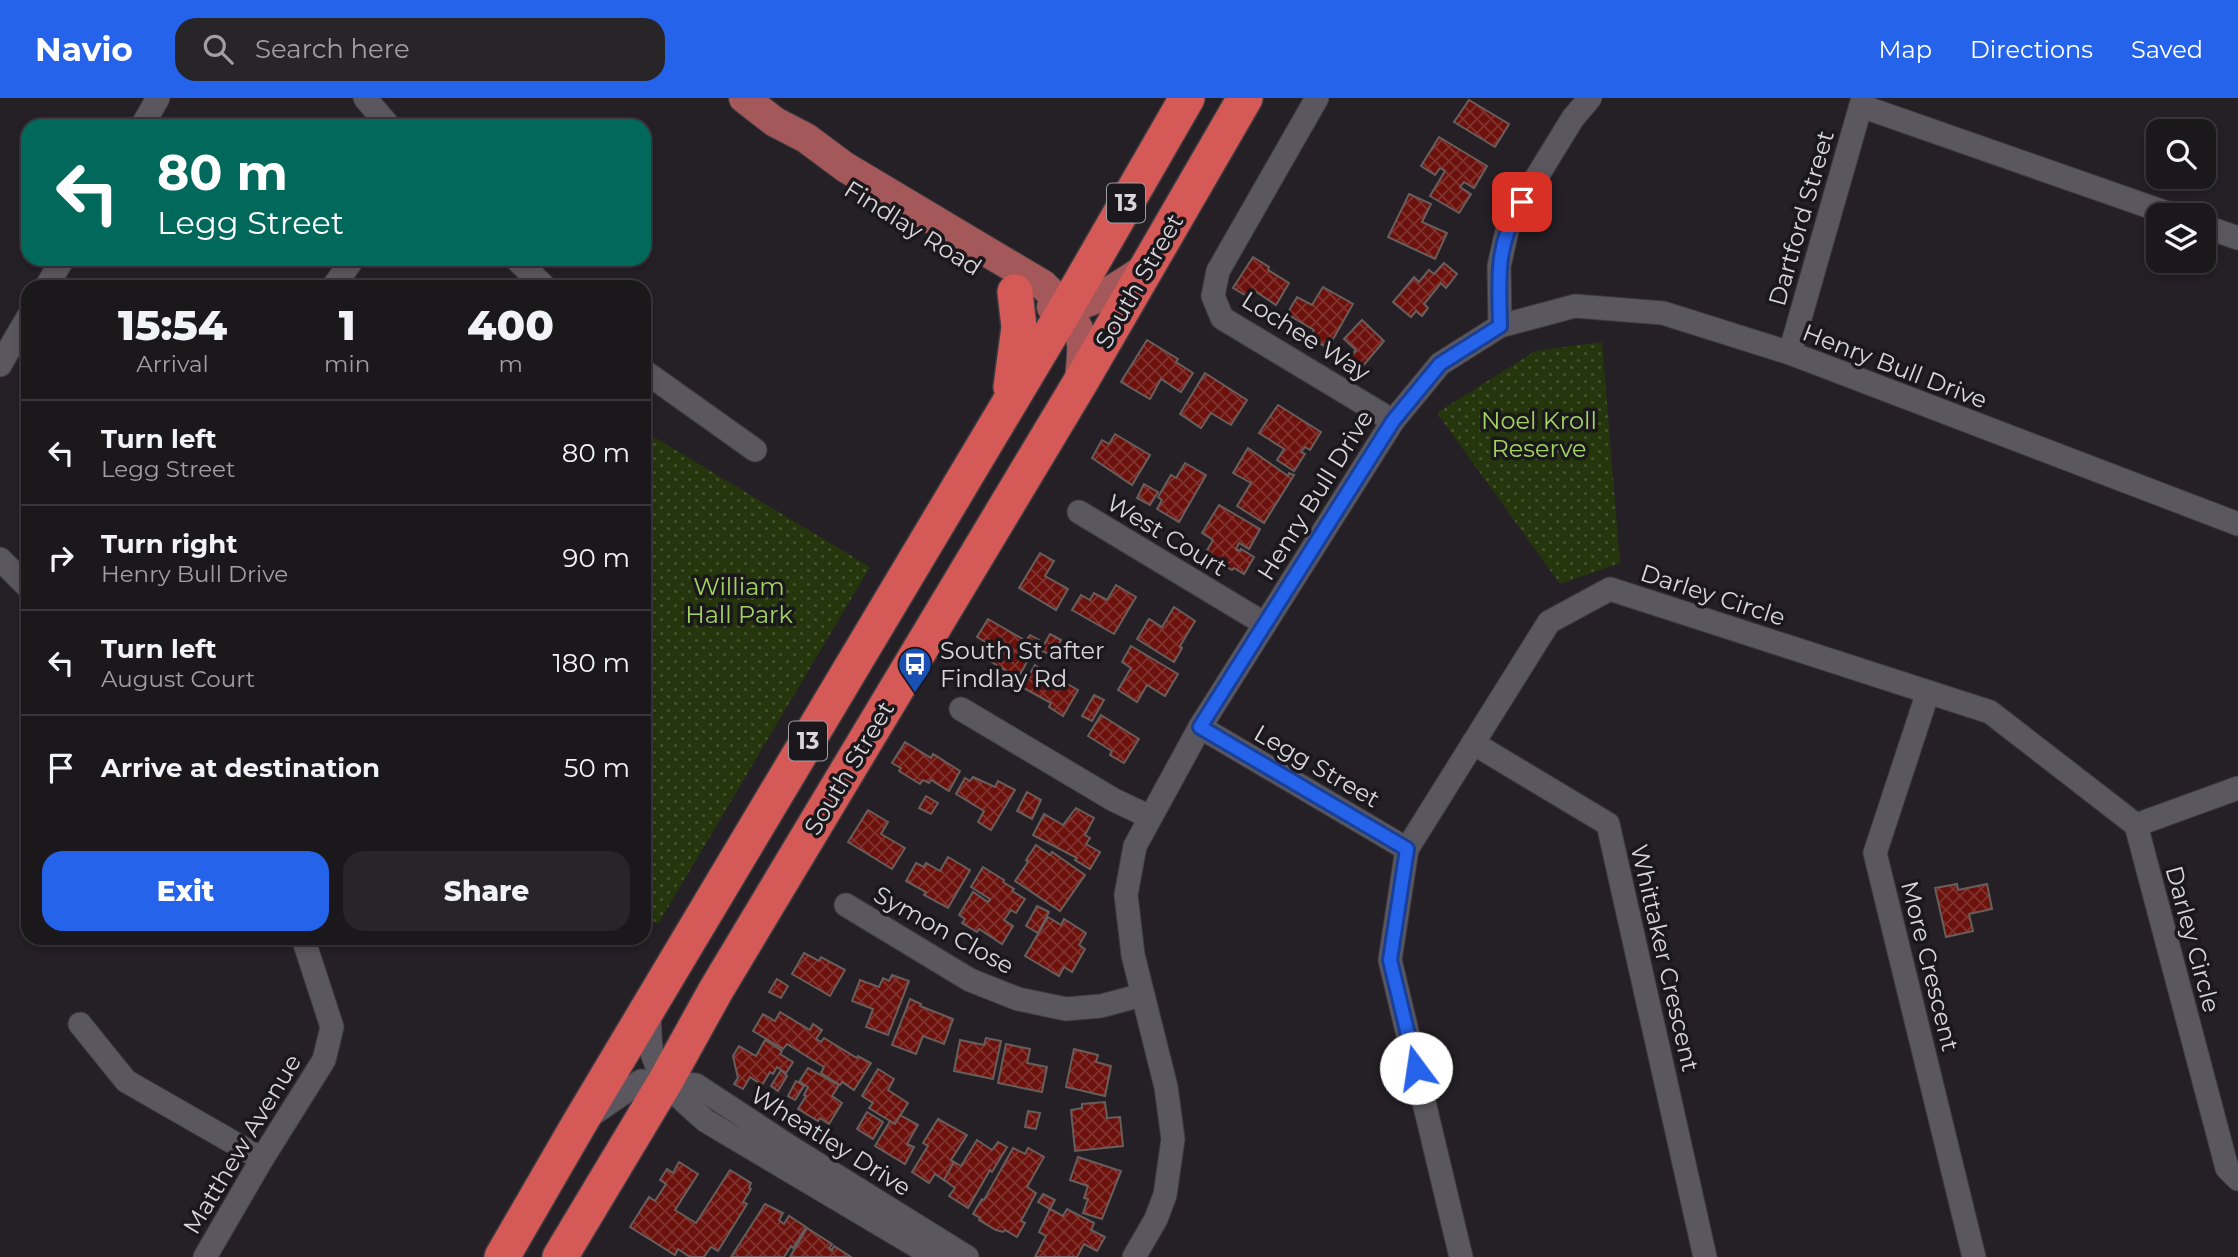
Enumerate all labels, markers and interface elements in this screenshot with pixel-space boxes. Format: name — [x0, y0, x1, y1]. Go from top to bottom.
search box — [175, 18, 665, 81]
text: Navio — [35, 29, 133, 69]
icon: search — [199, 30, 237, 68]
text: Search here — [255, 33, 410, 65]
text: Map — [1879, 35, 1932, 64]
text: Directions — [1970, 35, 2093, 64]
text: Saved — [2131, 35, 2203, 64]
map controls — [2146, 119, 2216, 273]
button: search — [2146, 119, 2216, 189]
street label: Dartford Street — [1762, 127, 1840, 309]
text: 80 m — [157, 143, 288, 202]
icon: left — [42, 147, 133, 238]
pin — [1492, 172, 1552, 232]
street label: Findlay Road — [839, 174, 987, 282]
icon: arrive — [1503, 183, 1541, 221]
road number: 13 — [1107, 184, 1145, 222]
text: Legg Street — [157, 203, 344, 242]
button: layers — [2146, 203, 2216, 273]
street label: South Street — [1089, 208, 1189, 354]
street label: Lochee Way — [1236, 285, 1376, 387]
text: 15:54 — [118, 299, 227, 351]
text: 1 — [339, 299, 356, 351]
text: 400 — [467, 299, 554, 351]
street label: Henry Bull Drive — [1799, 317, 1991, 415]
text: Arrival — [136, 350, 209, 378]
text: min — [324, 350, 370, 378]
text: m — [498, 350, 523, 378]
street label: Henry Bull Drive — [1251, 405, 1379, 585]
park label: Noel Kroll Reserve — [1481, 406, 1597, 463]
text: Turn left — [101, 423, 217, 455]
icon: left — [42, 434, 80, 472]
text: 80 m — [562, 437, 630, 469]
text: Legg Street — [101, 455, 235, 483]
street label: West Court — [1102, 488, 1233, 582]
text: Turn right — [101, 528, 237, 560]
icon: right — [42, 539, 80, 577]
text: 90 m — [563, 542, 630, 574]
street label: Darley Circle — [1637, 558, 1789, 632]
text: Henry Bull Drive — [101, 560, 288, 588]
park label: William Hall Park — [685, 572, 793, 629]
text: Turn left — [101, 633, 217, 665]
place label: South St after Findlay Rd — [940, 636, 1105, 693]
icon: left — [42, 644, 80, 682]
bus stop icon: South St after Findlay Rd — [896, 645, 934, 694]
text: 180 m — [552, 647, 630, 679]
text: August Court — [101, 665, 255, 693]
street label: South Street — [798, 696, 900, 840]
street label: Legg Street — [1249, 718, 1385, 814]
road number: 13 — [789, 722, 827, 761]
icon: arrive — [42, 749, 80, 787]
text: Arrive at destination — [101, 752, 380, 784]
text: 50 m — [564, 752, 630, 784]
street label: Whittaker Crescent — [1625, 842, 1705, 1075]
button: Exit — [42, 851, 329, 931]
button: Share — [343, 851, 630, 931]
street label: Darley Circle — [2160, 863, 2226, 1015]
street label: More Crescent — [1895, 878, 1965, 1054]
street label: Symon Close — [869, 880, 1019, 980]
position arrow — [1379, 1031, 1453, 1105]
street label: Matthew Avenue — [177, 1049, 307, 1239]
street label: Wheatley Drive — [746, 1080, 916, 1202]

